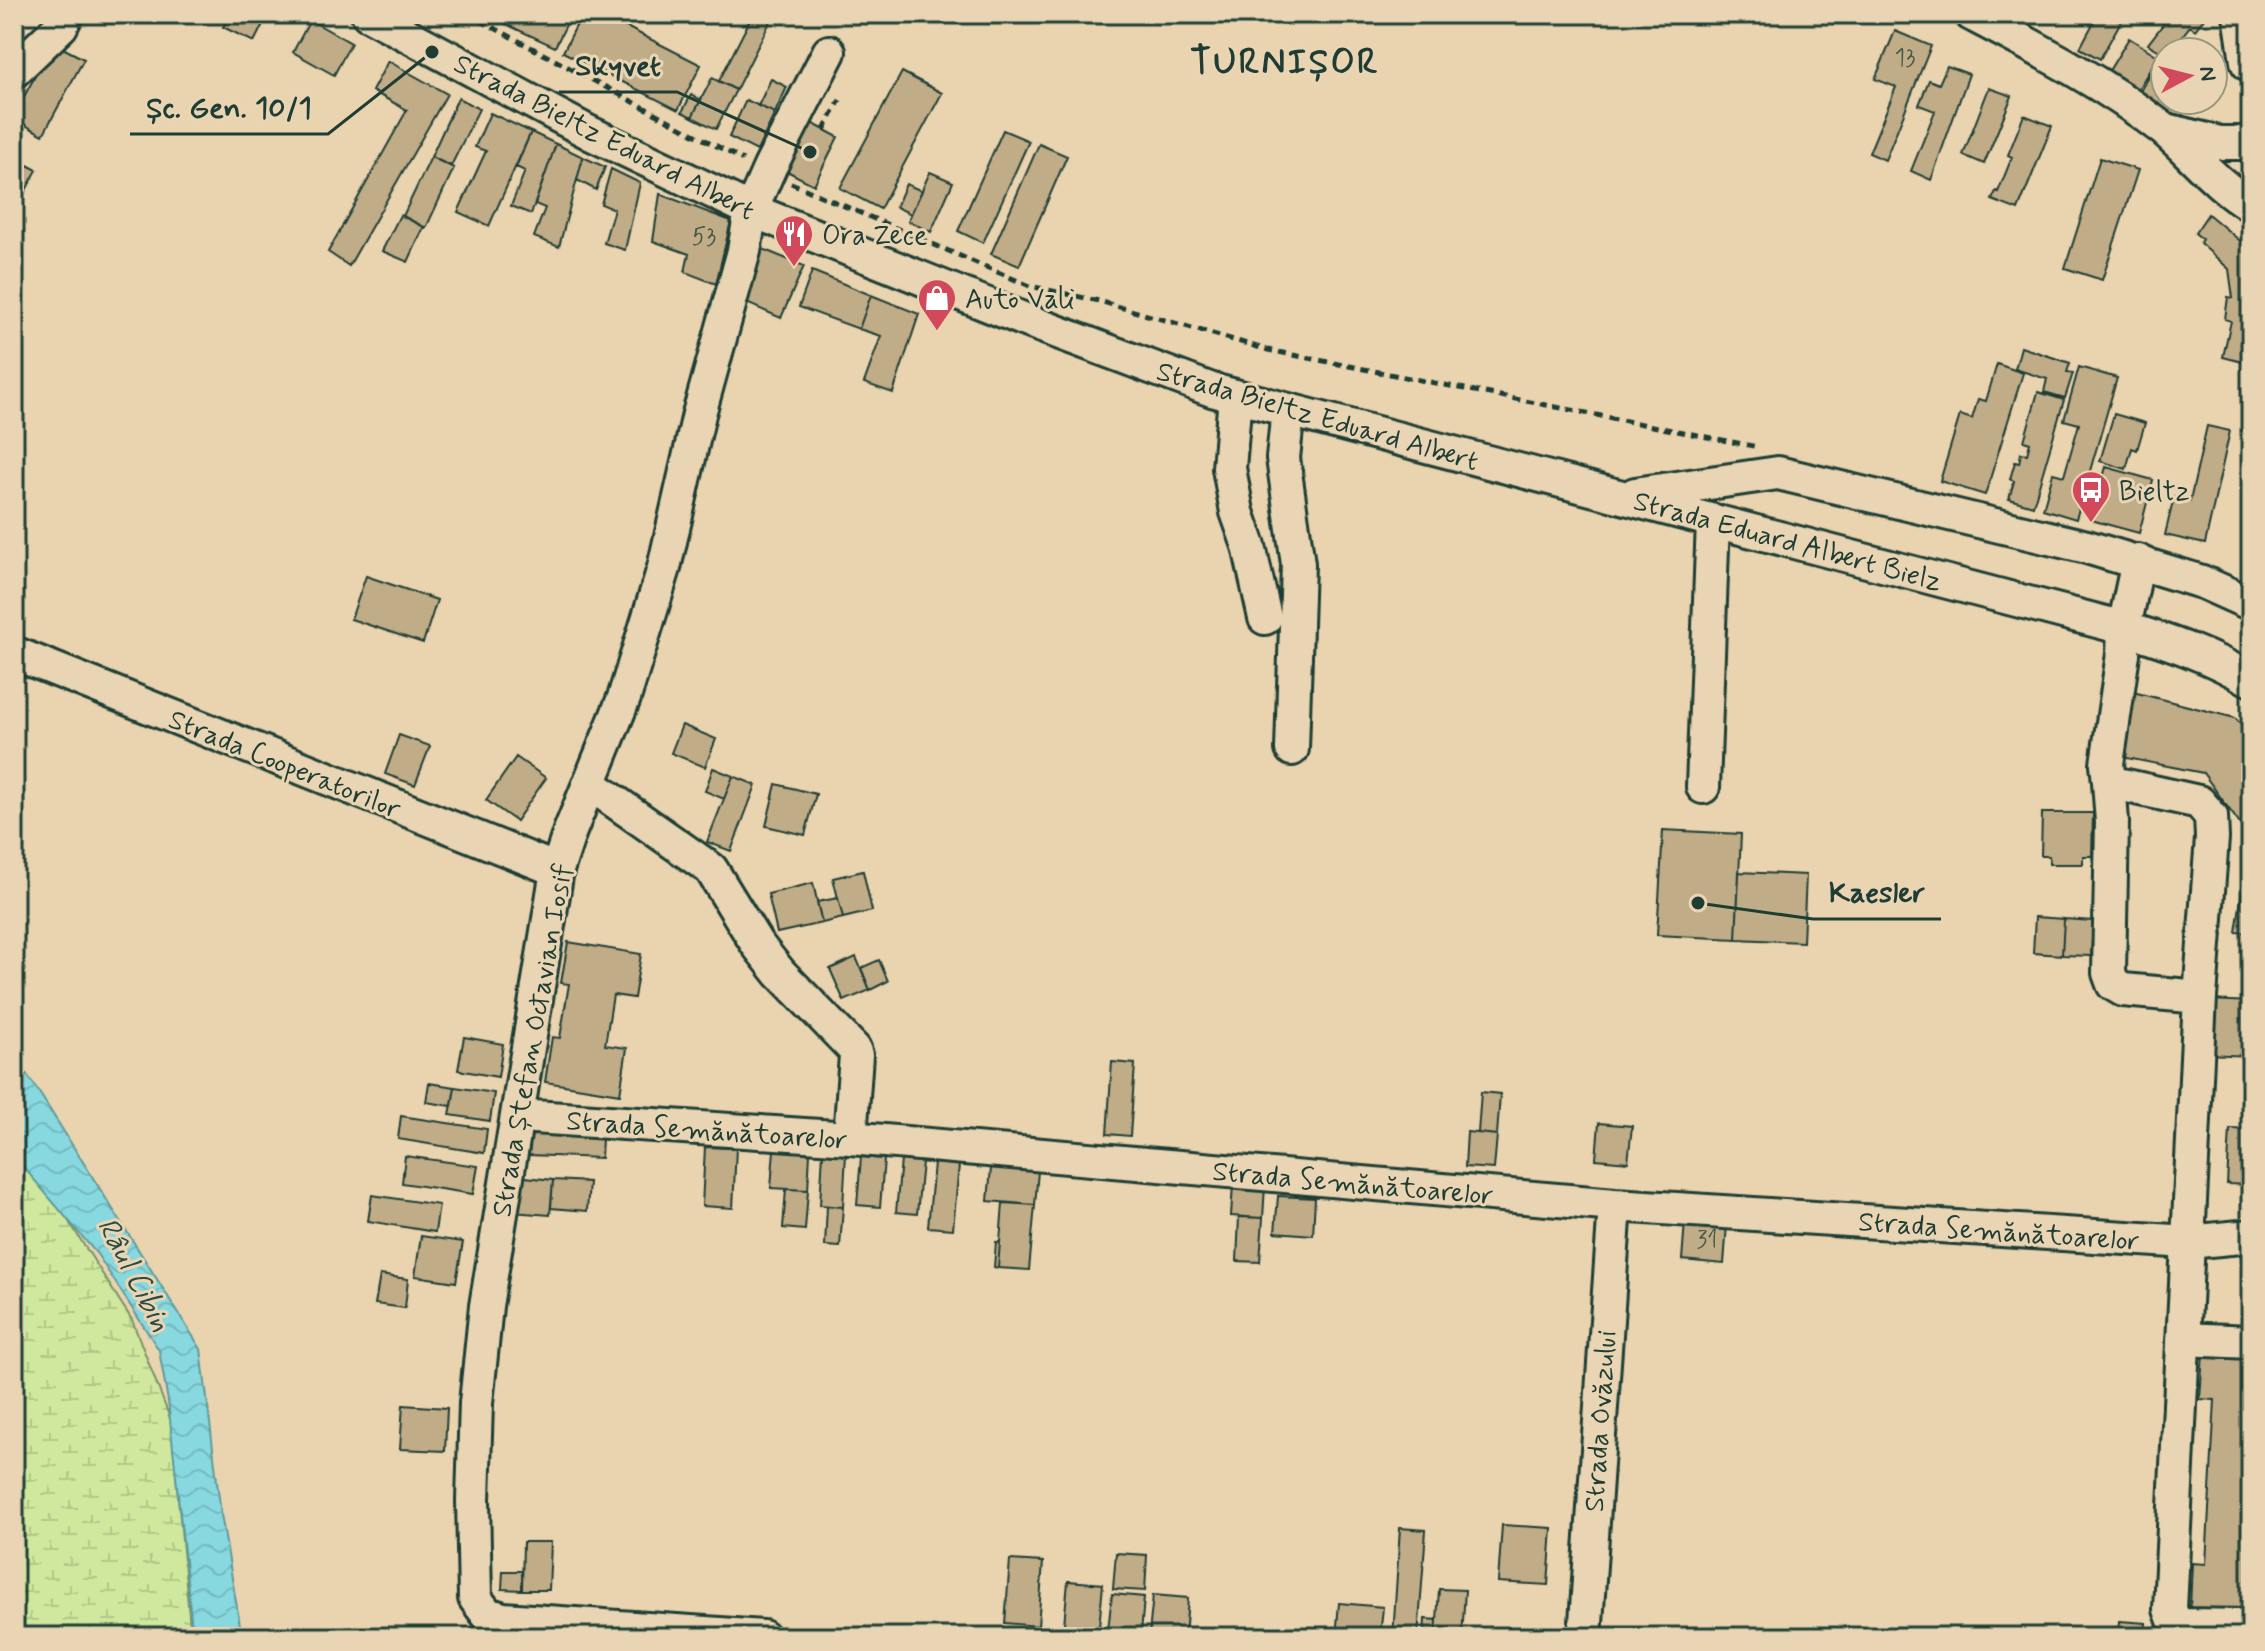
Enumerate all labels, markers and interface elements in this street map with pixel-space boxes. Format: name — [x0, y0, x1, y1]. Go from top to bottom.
north arrow — [2149, 36, 2229, 116]
callout: Skyvet — [559, 38, 677, 92]
district label: TURNIȘOR — [1190, 40, 1380, 87]
house number: 13 — [1895, 43, 1915, 74]
street label: Strada Bieltz Eduard Albert — [447, 46, 761, 230]
text: Skyvet — [575, 47, 661, 86]
text: N — [2192, 65, 2222, 83]
callout: Șc. Gen. 10/1 — [130, 80, 328, 134]
text: Șc. Gen. 10/1 — [146, 89, 312, 128]
restaurant icon: Ora Zece — [773, 213, 815, 268]
place label: Ora Zece — [822, 218, 927, 255]
house number: 53 — [692, 222, 716, 253]
shop icon: Auto Vali — [916, 277, 958, 332]
place label: Auto Vali — [965, 282, 1075, 319]
street label: Strada Bieltz Eduard Albert — [1152, 354, 1483, 481]
bus stop icon: Bieltz — [2070, 469, 2112, 524]
place label: Bieltz — [2119, 474, 2190, 511]
street label: Strada Eduard Albert Bielz — [1629, 483, 1946, 601]
street label: Strada Cooperatorilor — [163, 702, 406, 829]
street label: Strada Ștefan Octavian Iosif — [484, 861, 583, 1220]
callout: Kaesler — [1813, 865, 1941, 919]
text: Kaesler — [1829, 874, 1925, 913]
street label: Strada Semănătoarelor — [565, 1103, 849, 1160]
street label: Strada Semănătoarelor — [1211, 1154, 1495, 1215]
street label: Strada Semănătoarelor — [1857, 1204, 2141, 1261]
water label: Râul Cibin — [87, 1211, 180, 1339]
house number: 31 — [1696, 1225, 1718, 1256]
street label: Strada Ovăzului — [1577, 1329, 1626, 1513]

